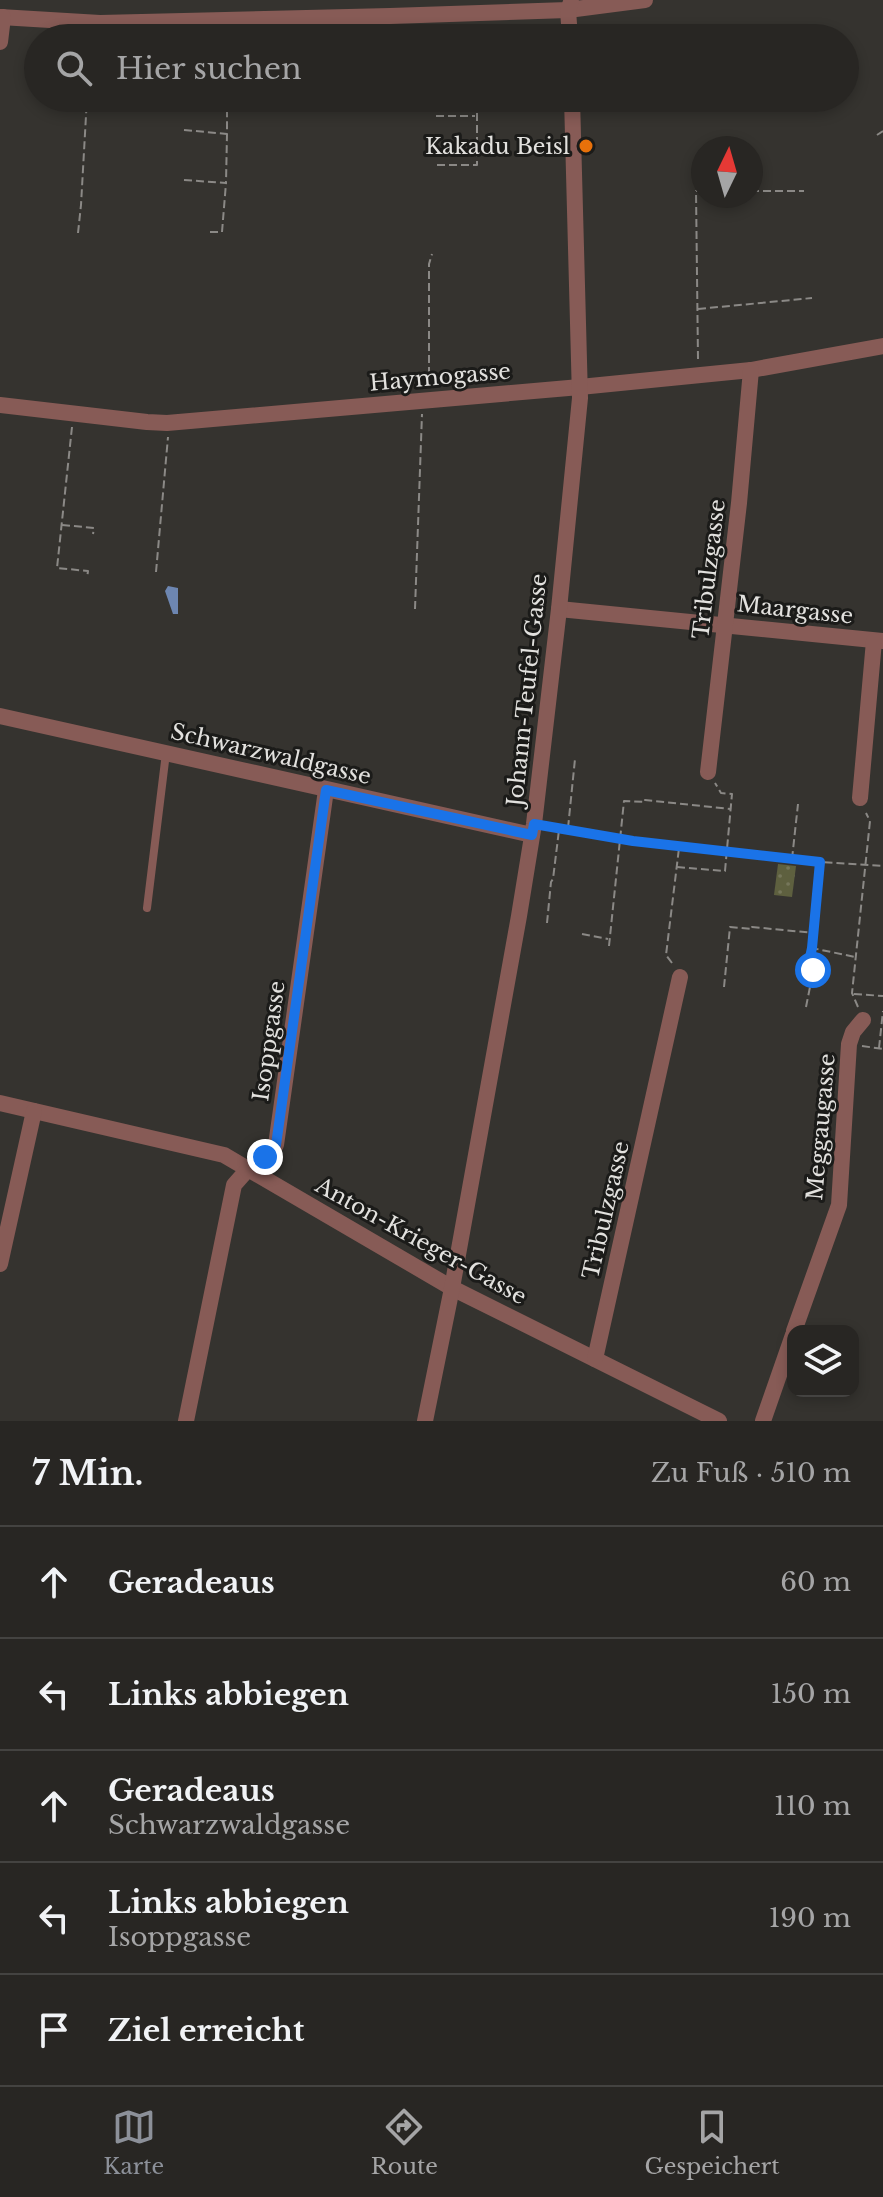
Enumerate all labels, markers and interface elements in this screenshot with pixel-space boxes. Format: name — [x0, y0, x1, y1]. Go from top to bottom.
search box — [24, 24, 859, 112]
icon: search — [52, 46, 96, 90]
text: Hier suchen — [116, 50, 302, 87]
place label: Kakadu Beisl — [425, 133, 570, 160]
north arrow — [691, 136, 763, 208]
marker: Kakadu Beisl — [577, 137, 595, 155]
street label: Haymogasse — [368, 357, 512, 397]
street label: Tribulzgasse — [687, 498, 731, 640]
street label: Johann-Teufel-Gasse — [501, 572, 553, 811]
street label: Maargasse — [736, 590, 854, 630]
street label: Schwarzwaldgasse — [168, 718, 374, 790]
route start — [795, 952, 831, 988]
street label: Isoppgasse — [247, 979, 291, 1103]
street label: Meggaugasse — [801, 1052, 841, 1202]
street label: Tribulzgasse — [577, 1138, 635, 1282]
route end — [247, 1139, 283, 1175]
street label: Anton-Krieger-Gasse — [310, 1171, 531, 1310]
map controls — [787, 1325, 859, 1397]
button: layers — [787, 1325, 859, 1397]
text: 7 Min. — [32, 1452, 143, 1494]
text: Zu Fuß · 510 m — [651, 1457, 851, 1489]
icon: ahead — [32, 1560, 76, 1604]
text: Geradeaus — [108, 1564, 275, 1601]
text: 60 m — [780, 1566, 851, 1598]
icon: left — [32, 1672, 76, 1716]
text: Links abbiegen — [108, 1676, 349, 1713]
text: 150 m — [771, 1678, 851, 1710]
text: Geradeaus — [108, 1772, 275, 1809]
icon: ahead — [32, 1784, 76, 1828]
text: 110 m — [774, 1790, 851, 1822]
text: Schwarzwaldgasse — [108, 1809, 350, 1841]
text: Links abbiegen — [108, 1884, 349, 1921]
icon: left — [32, 1896, 76, 1940]
text: 190 m — [769, 1902, 851, 1934]
text: Isoppgasse — [108, 1921, 251, 1953]
icon: arrive — [32, 2008, 76, 2052]
text: Ziel erreicht — [108, 2012, 304, 2049]
tab: Karte — [103, 2105, 164, 2180]
tab: Route — [371, 2105, 438, 2180]
tab: Gespeichert — [645, 2105, 780, 2180]

